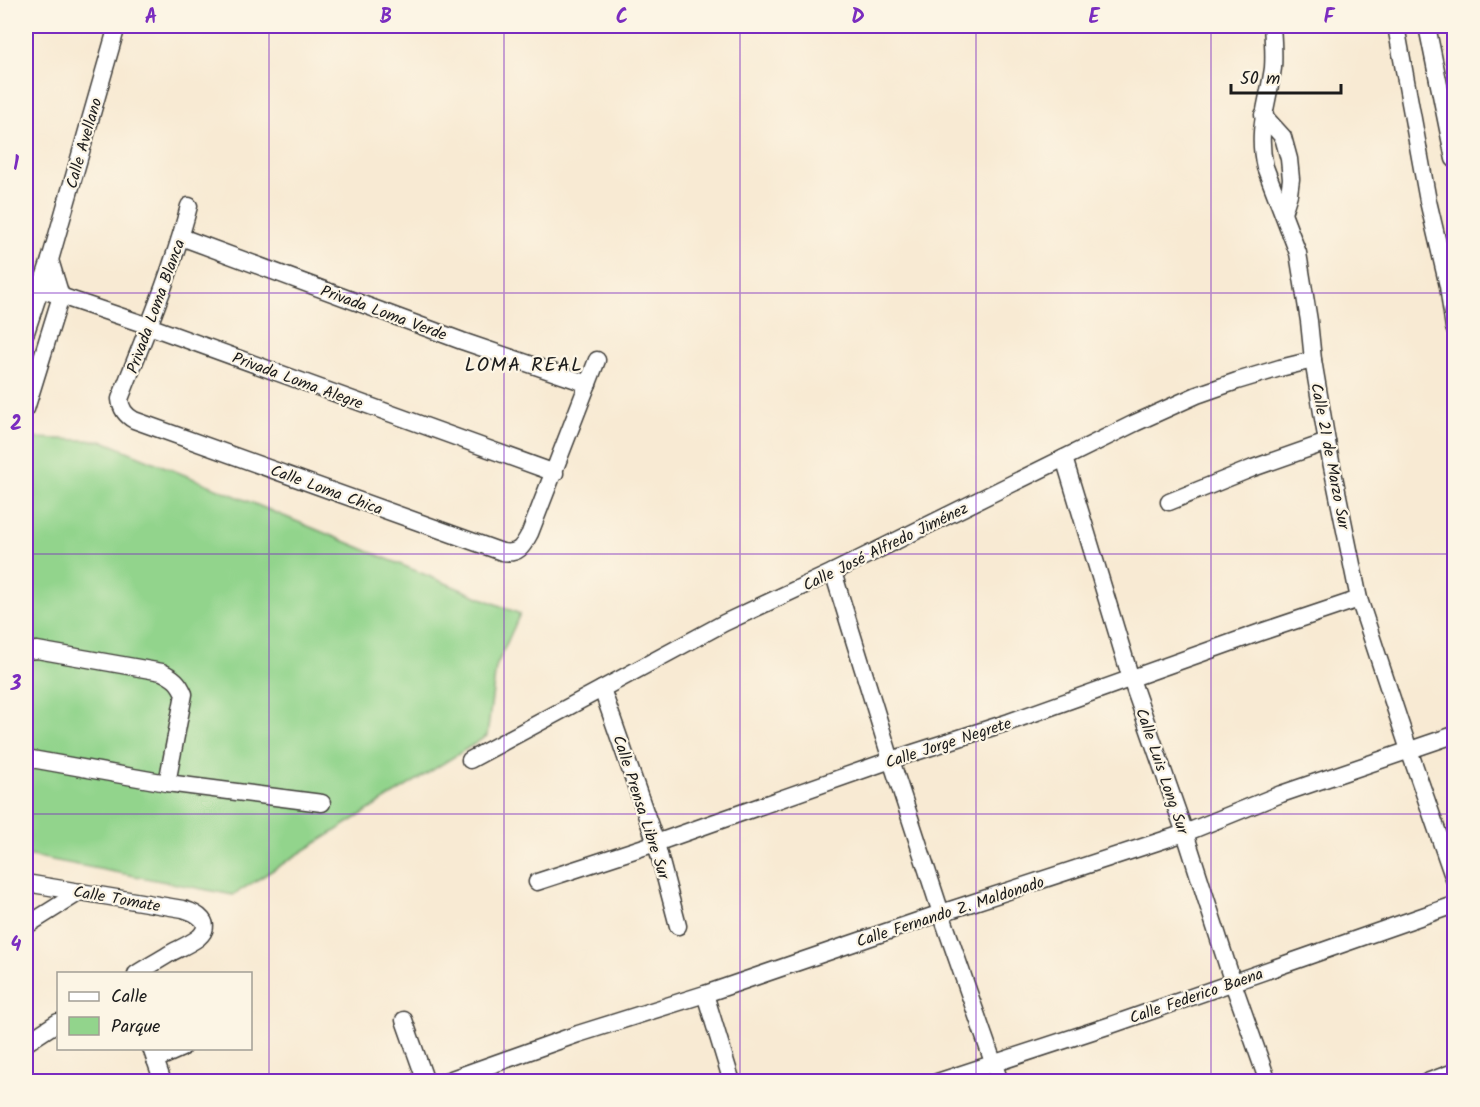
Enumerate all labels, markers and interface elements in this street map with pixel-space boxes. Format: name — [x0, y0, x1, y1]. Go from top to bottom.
text: A — [145, 2, 157, 34]
text: B — [380, 2, 392, 34]
text: C — [616, 2, 628, 34]
text: D — [851, 2, 865, 34]
text: E — [1088, 2, 1100, 34]
text: F — [1324, 2, 1336, 34]
scale bar — [1231, 57, 1340, 95]
text: 50 m — [1240, 65, 1280, 94]
street label: Calle Avellano — [60, 95, 109, 192]
text: 1 — [13, 149, 19, 181]
street label: Privada Loma Blanca — [120, 236, 192, 377]
street label: Privada Loma Verde — [317, 279, 450, 348]
street label: Privada Loma Alegre — [229, 346, 366, 417]
district label: LOMA REAL — [464, 350, 584, 382]
street label: Calle 21 de Marzo Sur — [1303, 381, 1356, 533]
text: 2 — [10, 409, 22, 441]
street label: Calle Loma Chica — [267, 459, 386, 522]
street label: Calle José Alfredo Jiménez — [799, 496, 973, 598]
text: 3 — [10, 669, 22, 701]
street label: Calle Luis Long Sur — [1128, 705, 1195, 840]
street label: Calle Jorge Negrete — [882, 711, 1015, 776]
street label: Calle Prensa Libre Sur — [605, 732, 676, 884]
street label: Calle Fernando Z. Maldonado — [853, 870, 1048, 955]
street label: Calle Tomate — [71, 880, 162, 919]
text: 4 — [11, 930, 22, 962]
street label: Calle Federico Baena — [1126, 962, 1267, 1031]
legend — [57, 972, 252, 1050]
text: Calle — [111, 983, 147, 1012]
text: Parque — [111, 1013, 160, 1042]

